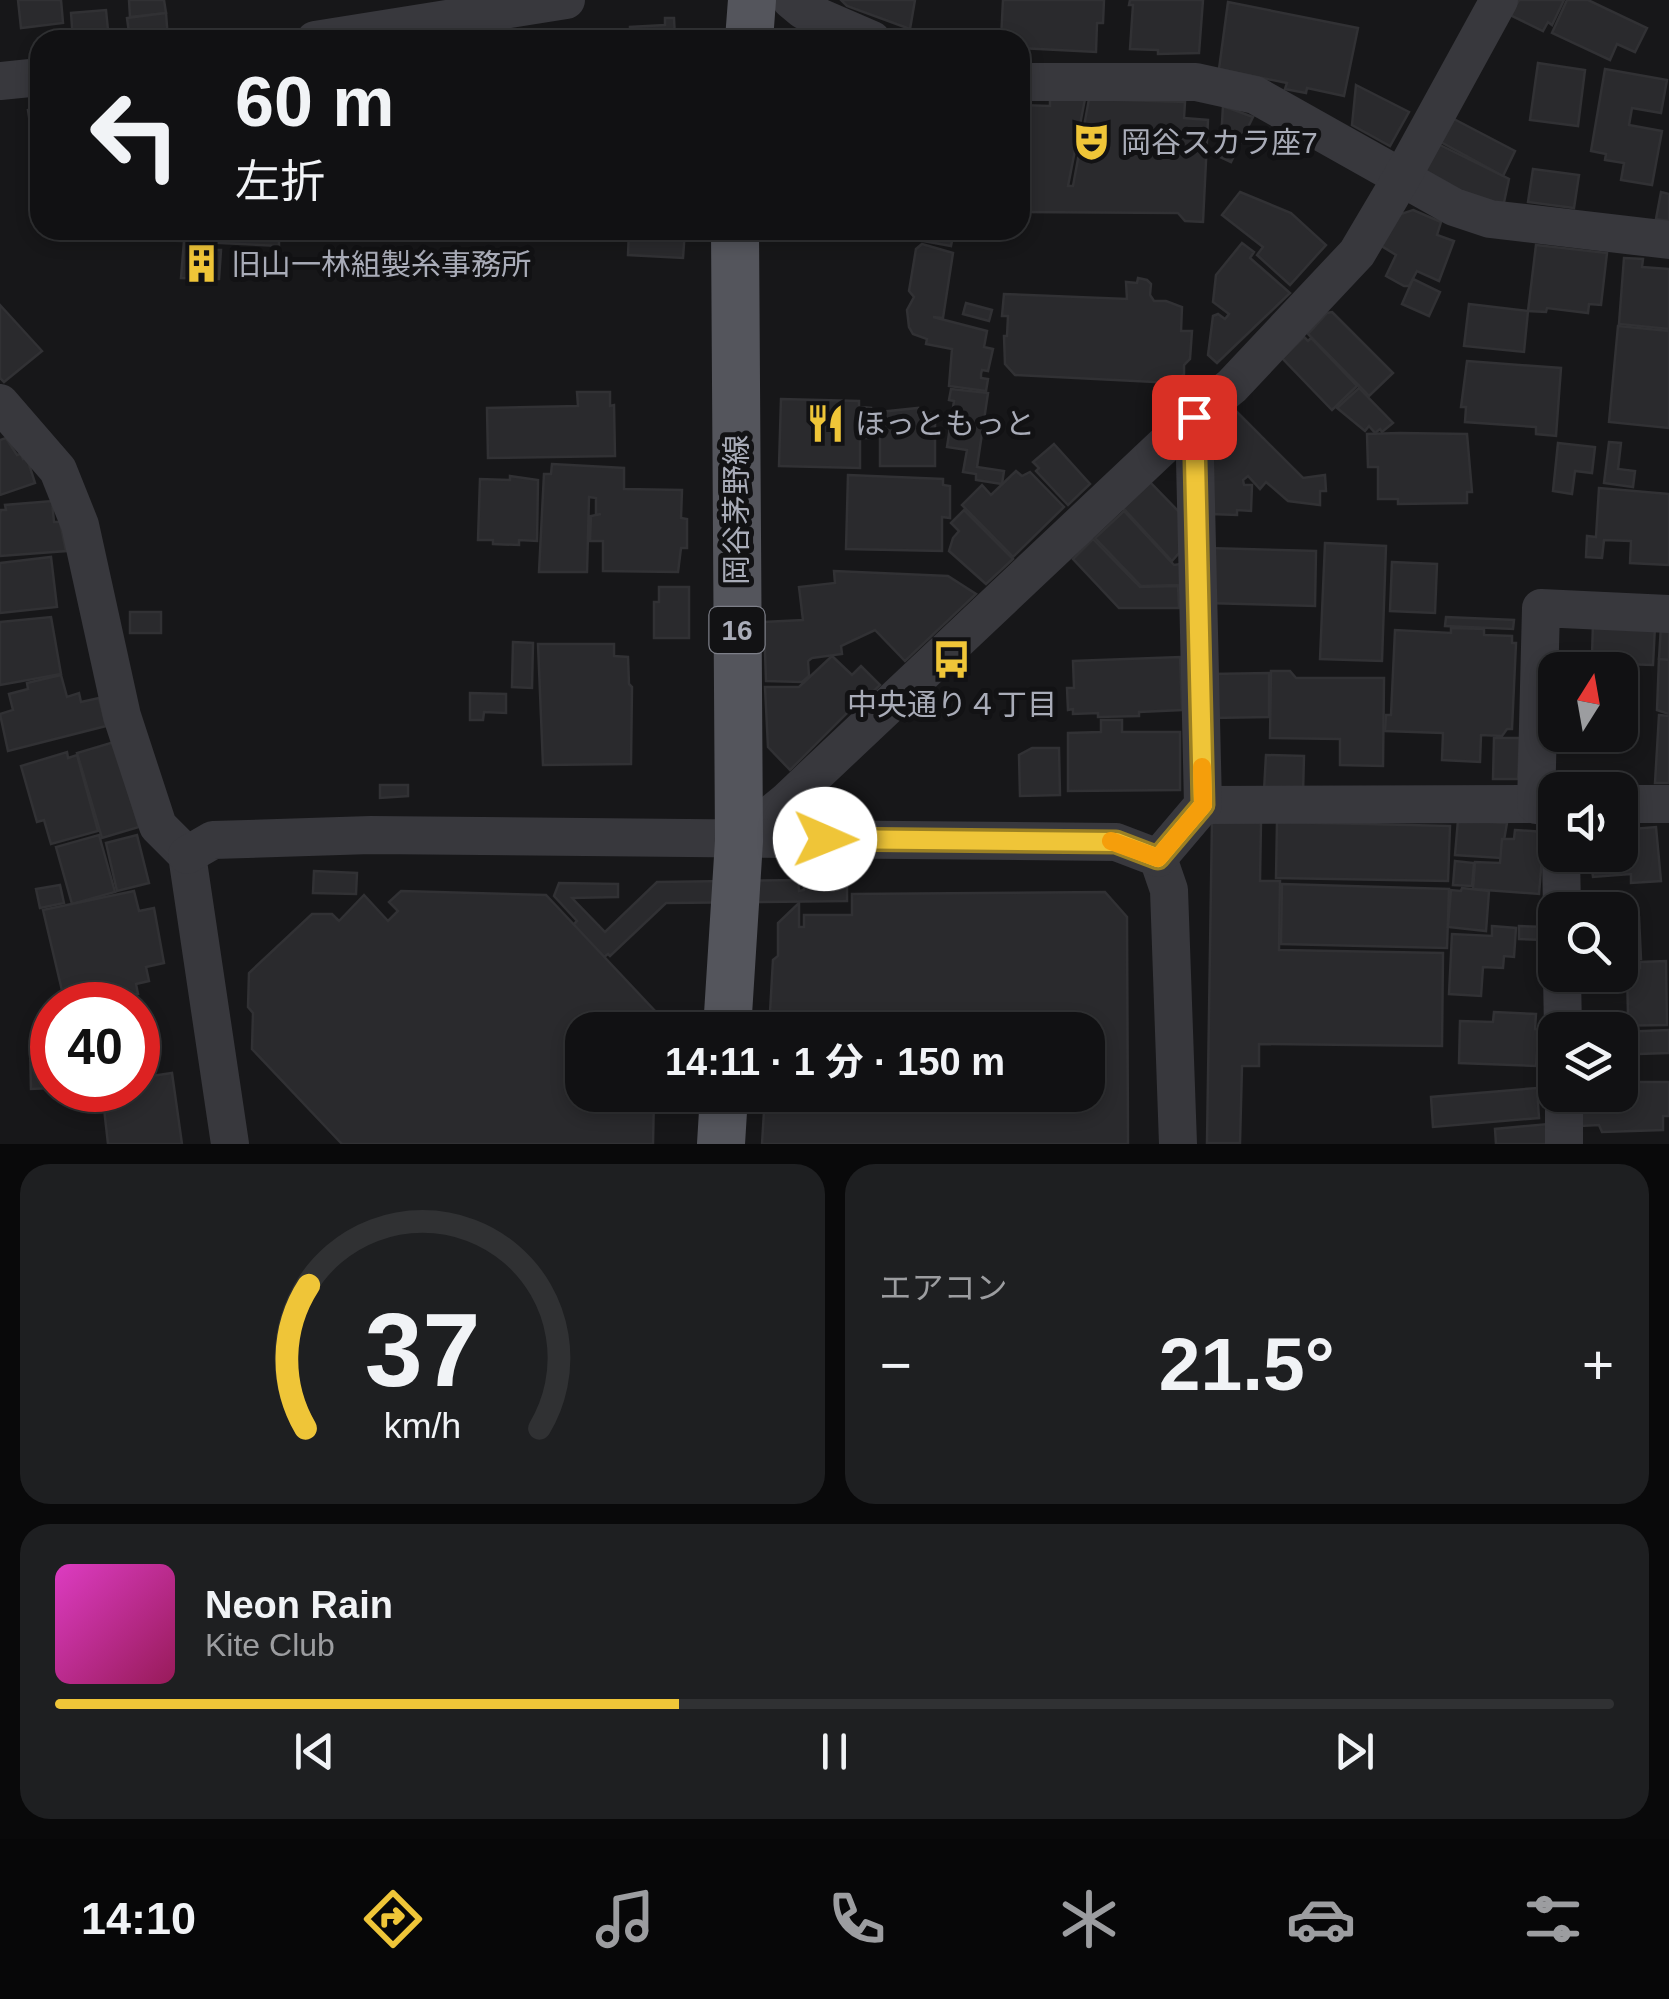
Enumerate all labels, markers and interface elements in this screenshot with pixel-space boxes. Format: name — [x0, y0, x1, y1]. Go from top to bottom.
text: 60 m — [235, 63, 395, 141]
icon: left — [70, 70, 200, 200]
theatre icon: 岡谷スカラ座7 — [1070, 121, 1112, 163]
place label: 岡谷スカラ座7 — [1121, 126, 1318, 159]
text: 左折 — [235, 156, 325, 207]
building icon: 旧山一林組製糸事務所 — [180, 243, 222, 285]
place label: 旧山一林組製糸事務所 — [231, 248, 531, 281]
pin — [1152, 375, 1237, 460]
icon: arrive — [1167, 390, 1222, 445]
restaurant icon: ほっともっと — [804, 402, 846, 444]
place label: ほっともっと — [855, 407, 1035, 440]
street label: 岡谷茅野線 — [720, 435, 753, 585]
road number: 16 — [710, 607, 764, 653]
bus stop icon: 中央通り４丁目 — [931, 639, 973, 681]
north arrow — [1538, 652, 1638, 752]
map controls — [1538, 652, 1638, 1112]
place label: 中央通り４丁目 — [847, 688, 1057, 721]
button: sound — [1538, 772, 1638, 872]
position arrow — [773, 787, 877, 891]
button: search — [1538, 892, 1638, 992]
speed limit sign: 40 — [30, 982, 160, 1112]
button: layers — [1538, 1012, 1638, 1112]
text: 14:11 · 1 分 · 150 m — [665, 1041, 1005, 1083]
text: エアコン — [880, 1270, 1008, 1306]
text: 37 — [364, 1292, 480, 1408]
text: 21.5° — [1159, 1322, 1335, 1406]
text: − — [880, 1334, 912, 1396]
text: + — [1582, 1334, 1614, 1396]
text: km/h — [384, 1406, 461, 1446]
text: Neon Rain — [205, 1584, 393, 1626]
text: Kite Club — [205, 1627, 335, 1663]
icon: previous — [287, 1724, 342, 1779]
icon: pause — [807, 1724, 862, 1779]
icon: next — [1327, 1724, 1382, 1779]
icon: directions — [358, 1884, 428, 1954]
icon: music — [590, 1884, 660, 1954]
icon: phone — [822, 1884, 892, 1954]
icon: climate — [1054, 1884, 1124, 1954]
icon: car — [1286, 1884, 1356, 1954]
icon: filters — [1518, 1884, 1588, 1954]
text: 14:10 — [81, 1893, 196, 1944]

